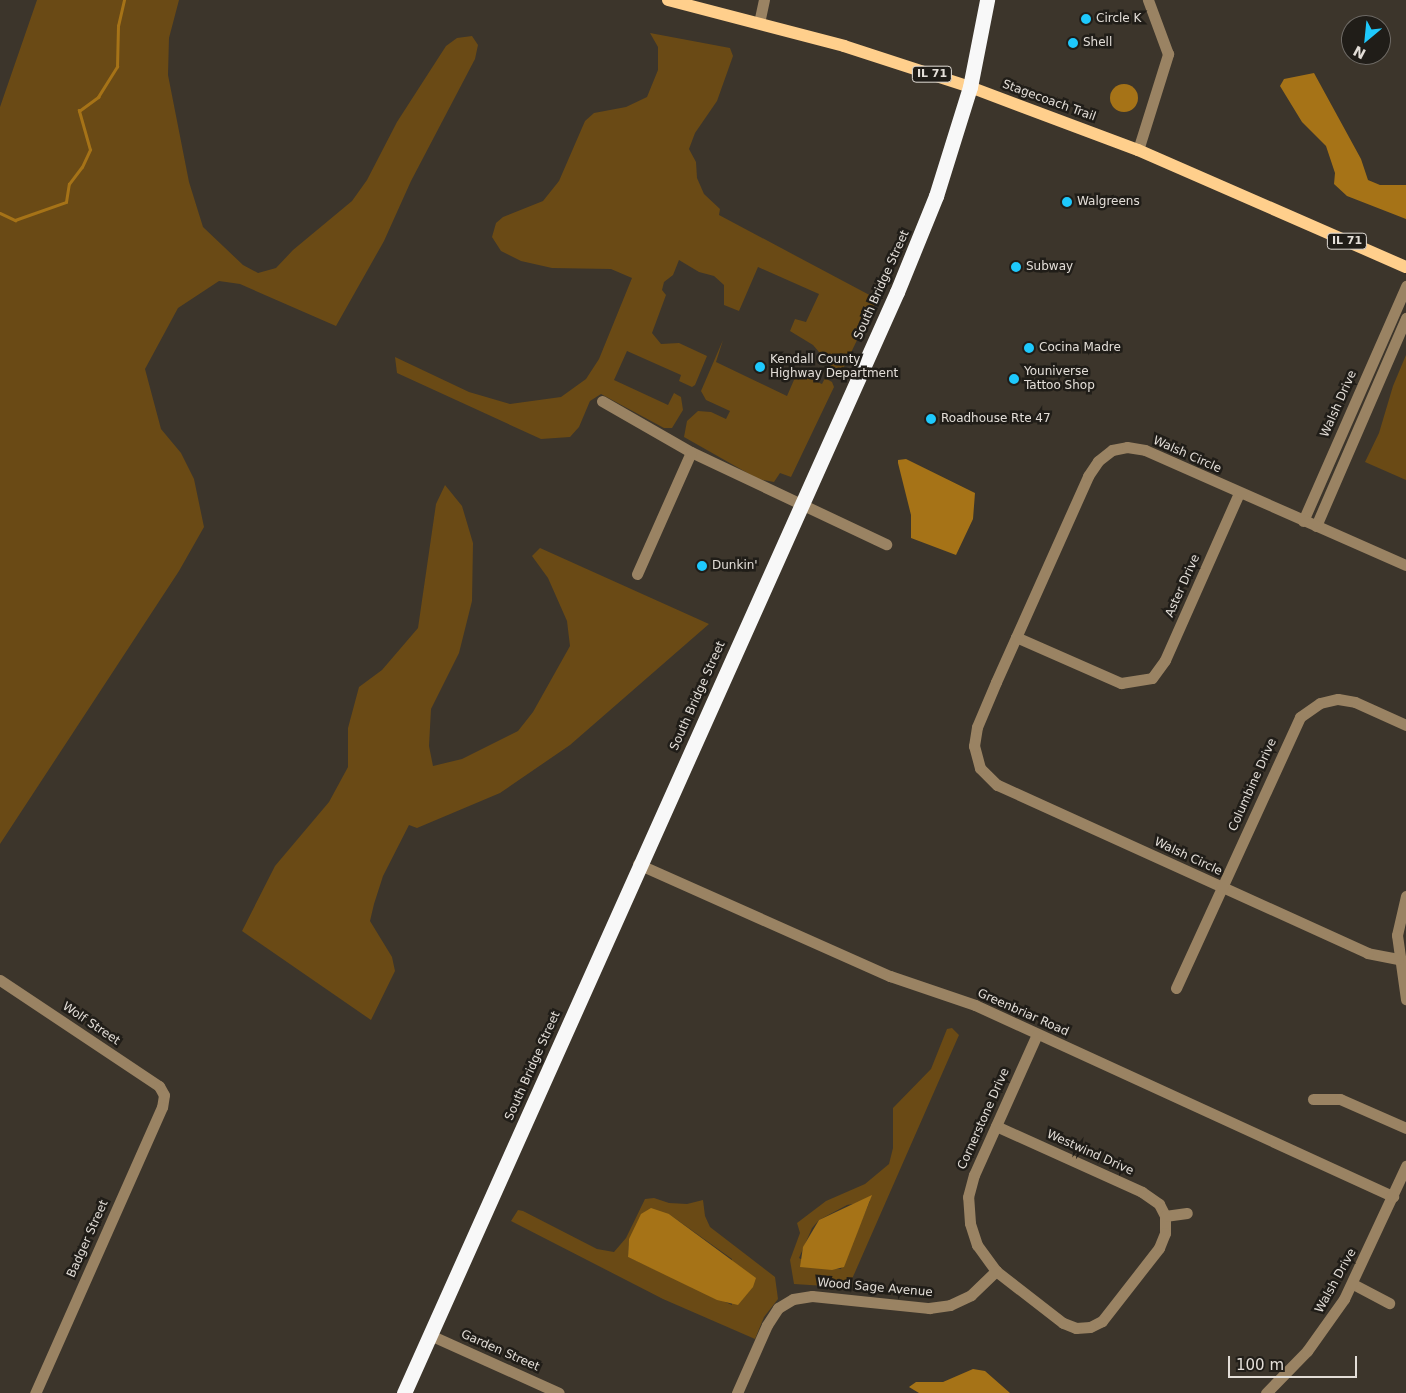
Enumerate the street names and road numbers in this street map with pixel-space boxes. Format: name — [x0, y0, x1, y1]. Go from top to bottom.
road number: IL 71 — [911, 66, 953, 82]
street label: Stagecoach Trail — [1000, 77, 1098, 125]
street label: South Bridge Street — [851, 228, 913, 342]
road number: IL 71 — [1326, 232, 1368, 250]
street label: Walsh Drive — [1318, 368, 1360, 440]
street label: Walsh Circle — [1151, 434, 1223, 476]
street label: Aster Drive — [1163, 552, 1203, 620]
street label: South Bridge Street — [667, 639, 729, 753]
street label: Columbine Drive — [1226, 736, 1280, 834]
street label: Walsh Circle — [1152, 835, 1224, 879]
street label: Greenbriar Road — [975, 986, 1071, 1040]
street label: Wolf Street — [59, 999, 123, 1049]
street label: South Bridge Street — [502, 1009, 564, 1123]
street label: Cornerstone Drive — [955, 1066, 1013, 1172]
street label: Westwind Drive — [1044, 1127, 1136, 1179]
street label: Badger Street — [64, 1198, 112, 1280]
street label: Walsh Drive — [1312, 1246, 1360, 1316]
street label: Wood Sage Avenue — [817, 1276, 933, 1300]
street label: Garden Street — [459, 1327, 541, 1375]

